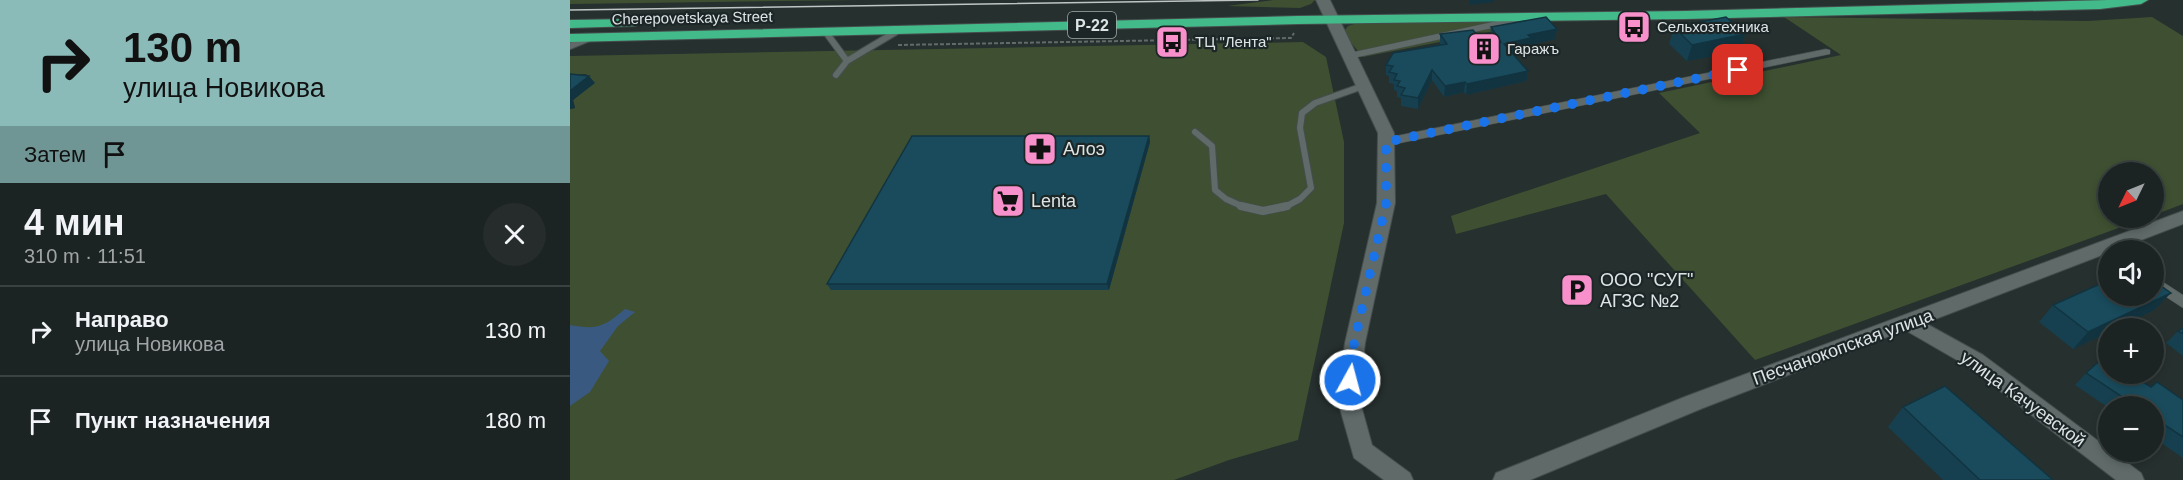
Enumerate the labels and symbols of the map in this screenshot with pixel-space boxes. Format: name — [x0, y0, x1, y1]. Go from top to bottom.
street label: Cherepovetskaya Street — [611, 8, 773, 27]
bus stop icon: Сельхозтехника — [1616, 9, 1652, 45]
road number: Р-22 — [1068, 12, 1116, 38]
place label: Сельхозтехника — [1657, 18, 1769, 35]
bus stop icon: ТЦ "Лента" — [1154, 24, 1190, 60]
building icon: Гаражъ — [1466, 31, 1502, 67]
place label: ТЦ "Лента" — [1195, 33, 1272, 50]
place label: Гаражъ — [1507, 40, 1559, 57]
pin — [1712, 44, 1763, 95]
pharmacy icon: Алоэ — [1022, 131, 1058, 167]
place label: Алоэ — [1063, 139, 1105, 159]
north arrow — [2098, 162, 2164, 228]
supermarket icon: Lenta — [990, 183, 1026, 219]
place label: Lenta — [1031, 191, 1077, 211]
place label: ООО "СУГ" АГЗС №2 — [1600, 270, 1693, 311]
parking icon: ООО "СУГ" АГЗС №2 — [1559, 272, 1595, 308]
street label: Песчанокопская улица — [1750, 305, 1937, 389]
street label: улица Качуевской — [1957, 347, 2089, 451]
position arrow — [1318, 348, 1382, 412]

